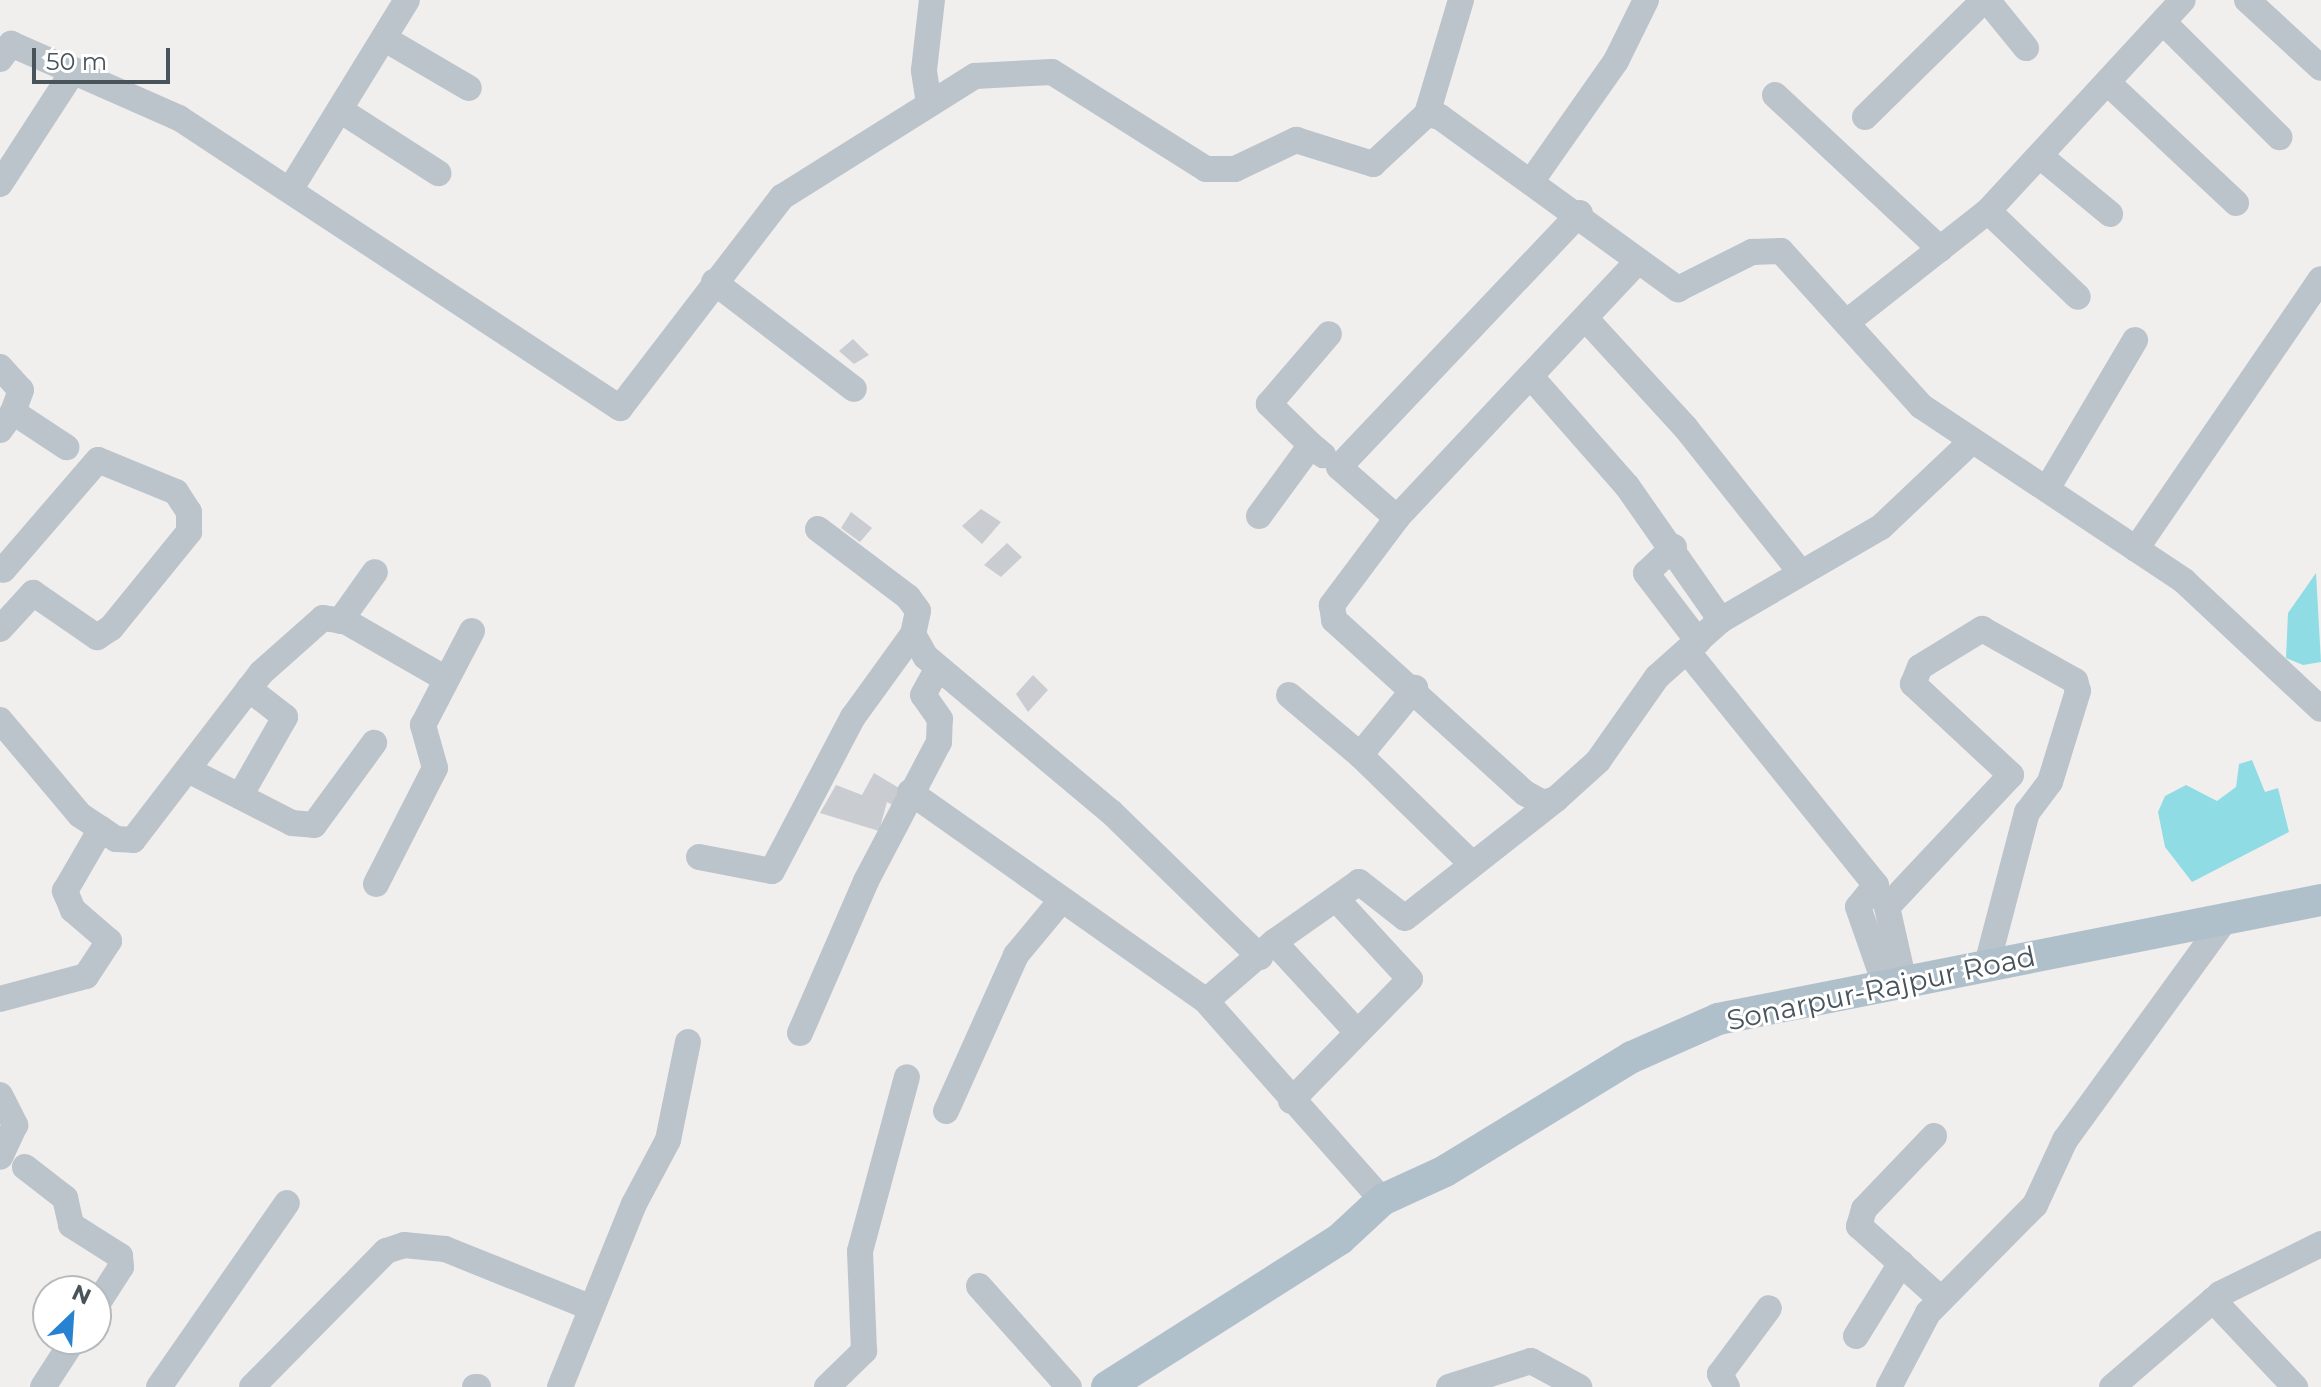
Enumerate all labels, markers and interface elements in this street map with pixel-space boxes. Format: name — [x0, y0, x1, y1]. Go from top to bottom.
scale bar — [36, 32, 174, 82]
text: 50 m — [46, 47, 107, 76]
street label: Sonarpur-Rajpur Road — [1724, 939, 2038, 1037]
north arrow — [32, 1275, 112, 1355]
text: N — [68, 1279, 95, 1311]

